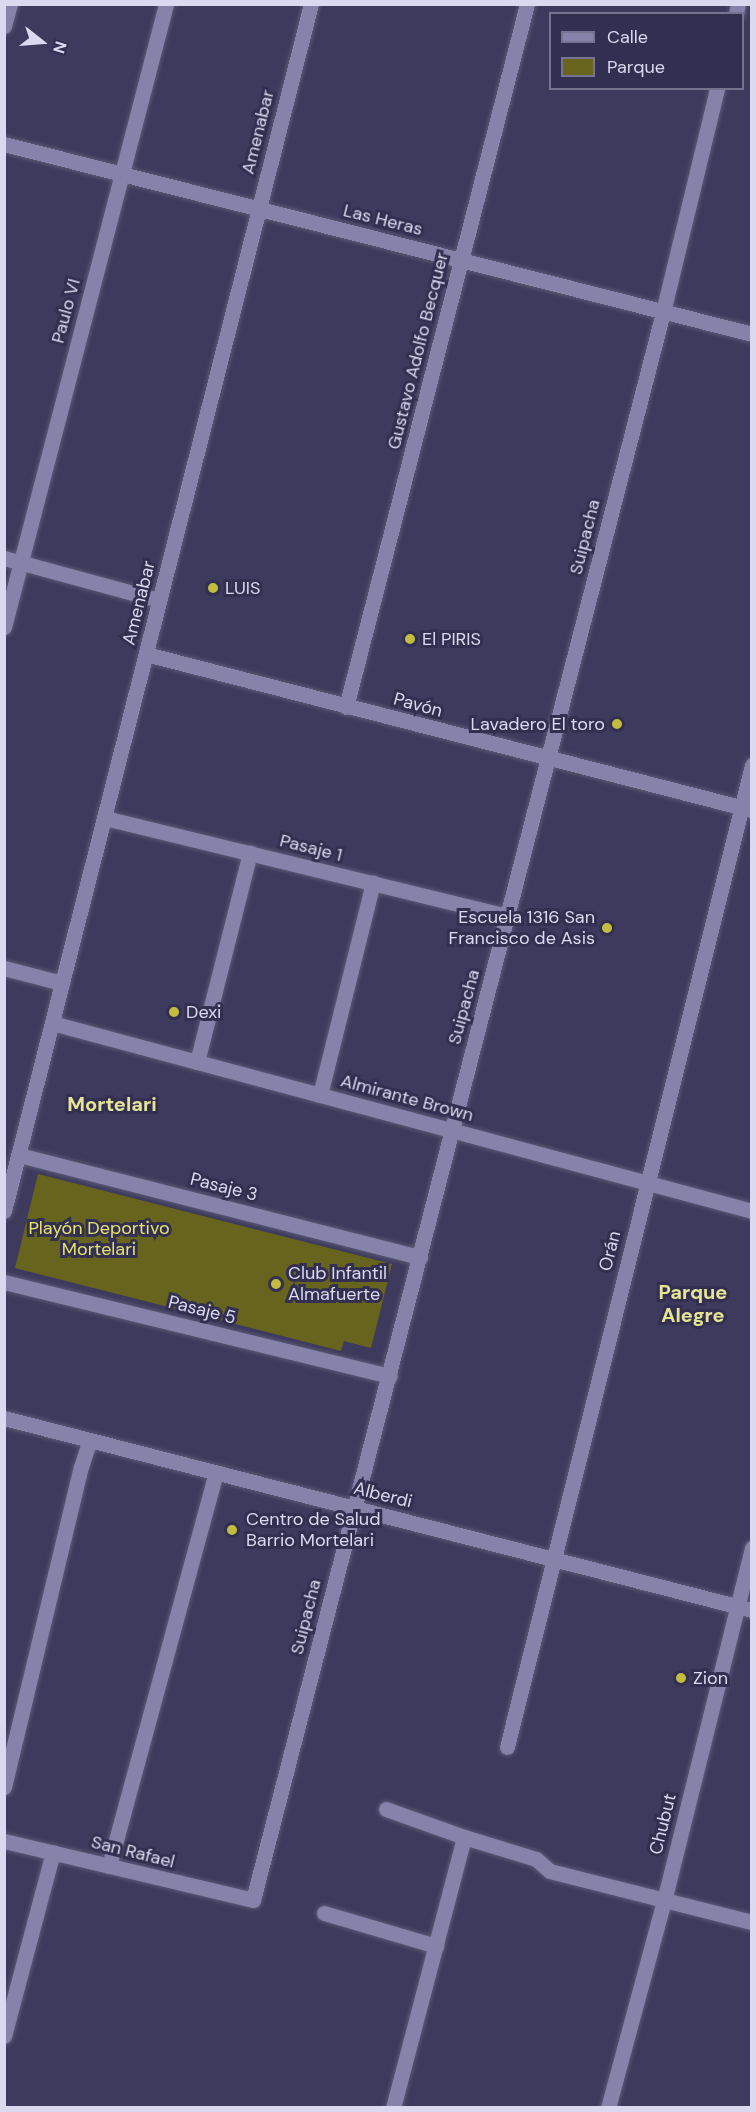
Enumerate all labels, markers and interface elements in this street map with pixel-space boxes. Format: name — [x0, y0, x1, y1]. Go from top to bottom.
north arrow — [12, 12, 72, 72]
legend — [549, 12, 744, 90]
text: Calle — [607, 25, 648, 49]
text: N — [48, 39, 71, 56]
text: Parque — [607, 55, 665, 79]
street label: Amenabar — [237, 88, 279, 176]
street label: Las Heras — [341, 200, 425, 240]
street label: Gustavo Adolfo Becquer — [383, 250, 453, 452]
street label: Paulo VI — [47, 276, 85, 346]
street label: Suipacha — [565, 497, 605, 577]
street label: Amenabar — [118, 559, 160, 647]
place label: LUIS — [225, 577, 260, 599]
marker: LUIS — [206, 581, 220, 595]
place label: El PIRIS — [422, 628, 481, 650]
marker: El PIRIS — [403, 632, 417, 646]
street label: Pavón — [391, 688, 445, 722]
place label: Lavadero El toro — [471, 713, 605, 735]
marker: Lavadero El toro — [610, 717, 624, 731]
street label: Pasaje 1 — [278, 830, 344, 866]
place label: Escuela 1316 San Francisco de Asis — [449, 907, 595, 950]
marker: Escuela 1316 San Francisco de Asis — [600, 921, 614, 935]
street label: Suipacha — [444, 967, 484, 1047]
place label: Dexi — [186, 1001, 221, 1023]
marker: Dexi — [167, 1005, 181, 1019]
street label: Almirante Brown — [338, 1070, 476, 1126]
district label: Mortelari — [67, 1092, 157, 1116]
street label: Pasaje 3 — [188, 1168, 260, 1206]
park label: Playón Deportivo Mortelari — [28, 1218, 170, 1260]
street label: Orán — [595, 1229, 625, 1273]
place label: Club Infantil Almafuerte — [288, 1263, 387, 1306]
marker: Club Infantil Almafuerte — [269, 1277, 283, 1291]
district label: Parque Alegre — [659, 1281, 727, 1328]
street label: Pasaje 5 — [166, 1291, 238, 1329]
street label: Alberdi — [352, 1477, 414, 1513]
place label: Centro de Salud Barrio Mortelari — [246, 1509, 380, 1552]
marker: Centro de Salud Barrio Mortelari — [223, 1521, 241, 1539]
street label: Suipacha — [286, 1577, 326, 1657]
place label: Zion — [693, 1667, 728, 1689]
marker: Zion — [674, 1671, 688, 1685]
street label: Chubut — [645, 1791, 681, 1857]
street label: San Rafael — [89, 1831, 177, 1873]

